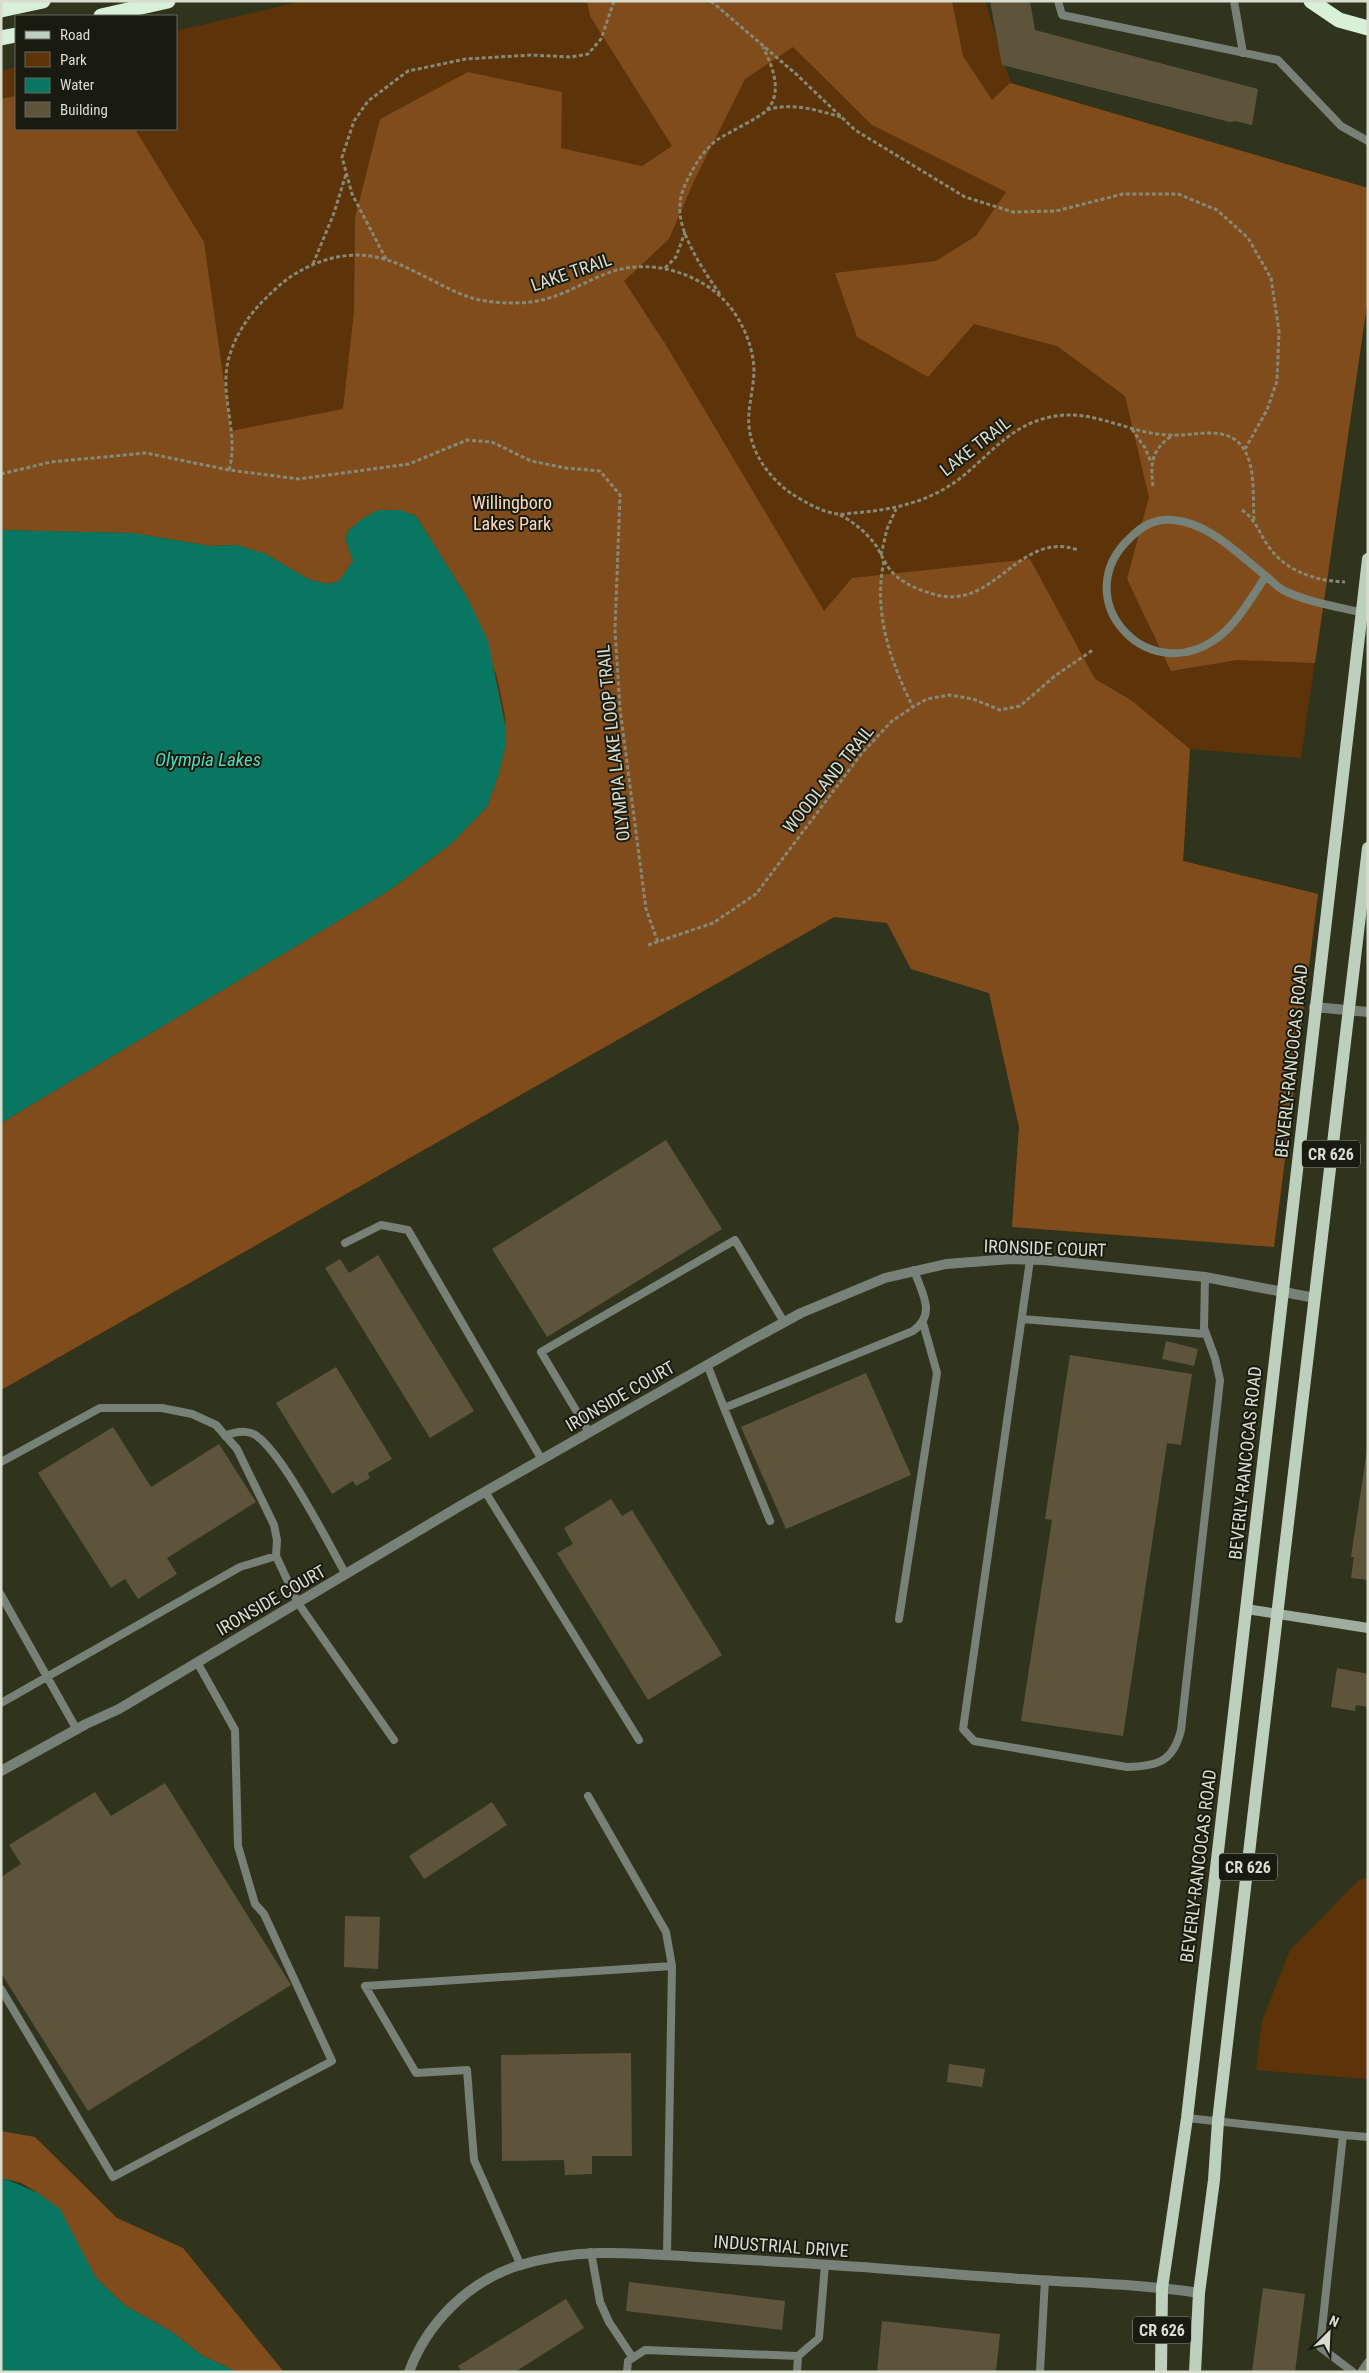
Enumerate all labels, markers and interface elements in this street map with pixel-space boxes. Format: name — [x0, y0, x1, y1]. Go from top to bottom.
legend — [15, 15, 178, 130]
text: Road — [60, 26, 90, 44]
text: Park — [60, 51, 87, 69]
text: Water — [60, 76, 95, 94]
text: Building — [60, 101, 108, 119]
street label: LAKE TRAIL — [528, 248, 615, 296]
street label: LAKE TRAIL — [935, 412, 1015, 480]
park label: Willingboro Lakes Park — [472, 492, 552, 534]
street label: OLYMPIA LAKE LOOP TRAIL — [592, 643, 634, 842]
street label: WOODLAND TRAIL — [778, 721, 878, 837]
water label: Olympia Lakes — [155, 748, 261, 771]
street label: BEVERLY-RANCOCAS ROAD — [1270, 963, 1312, 1159]
road number: CR 626 — [1302, 1140, 1360, 1168]
street label: IRONSIDE COURT — [983, 1235, 1107, 1261]
street label: IRONSIDE COURT — [562, 1356, 678, 1436]
street label: BEVERLY-RANCOCAS ROAD — [1224, 1365, 1266, 1561]
street label: IRONSIDE COURT — [213, 1560, 329, 1640]
street label: BEVERLY-RANCOCAS ROAD — [1176, 1768, 1220, 1964]
road number: CR 626 — [1219, 1854, 1277, 1880]
street label: INDUSTRIAL DRIVE — [713, 2231, 849, 2261]
north arrow — [1304, 2308, 1354, 2358]
text: N — [1327, 2312, 1341, 2330]
road number: CR 626 — [1133, 2316, 1191, 2344]

